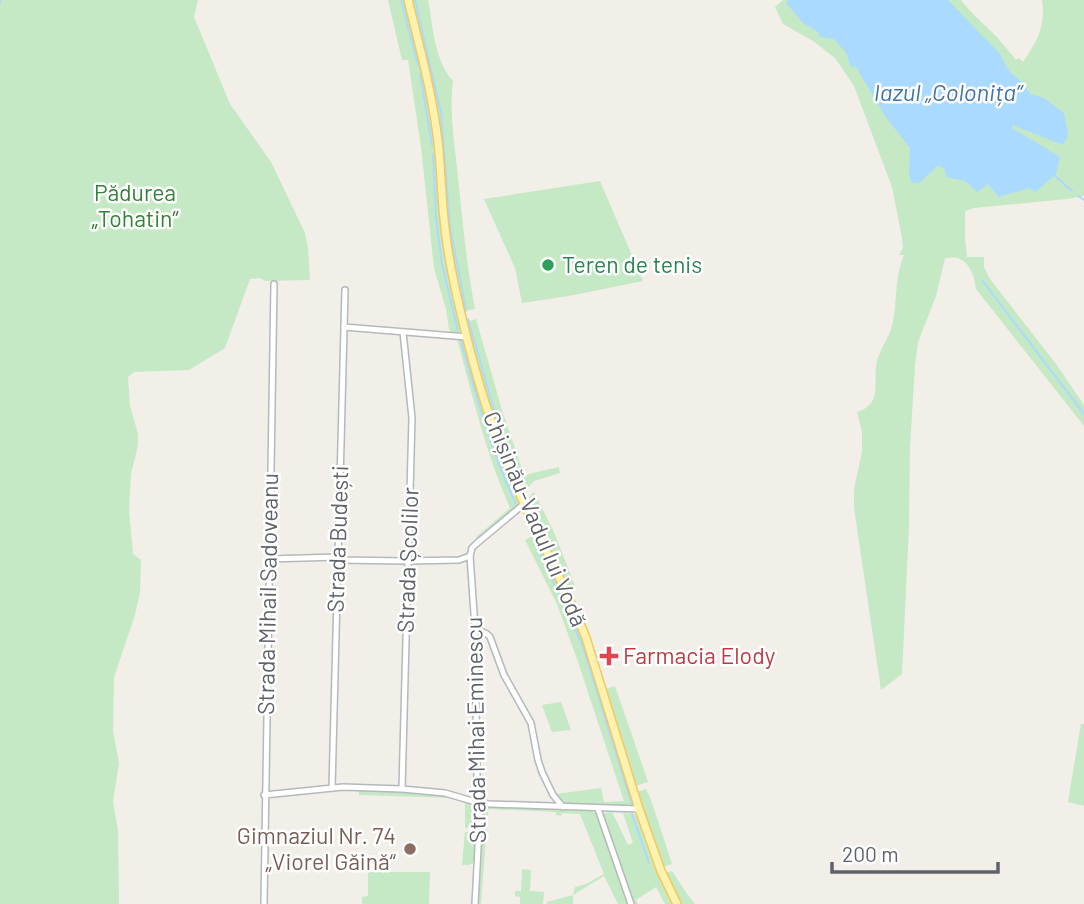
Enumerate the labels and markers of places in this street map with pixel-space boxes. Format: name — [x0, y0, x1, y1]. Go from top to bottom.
place label: Teren de tenis — [562, 250, 702, 278]
marker: Teren de tenis — [540, 257, 556, 273]
place label: Farmacia Elody — [623, 641, 776, 669]
marker: Farmacia Elody — [601, 648, 617, 664]
place label: Gimnaziul Nr. 74 „Viorel Găină“ — [237, 821, 397, 875]
marker: Gimnaziul Nr. 74 „Viorel Găină“ — [402, 841, 418, 857]

